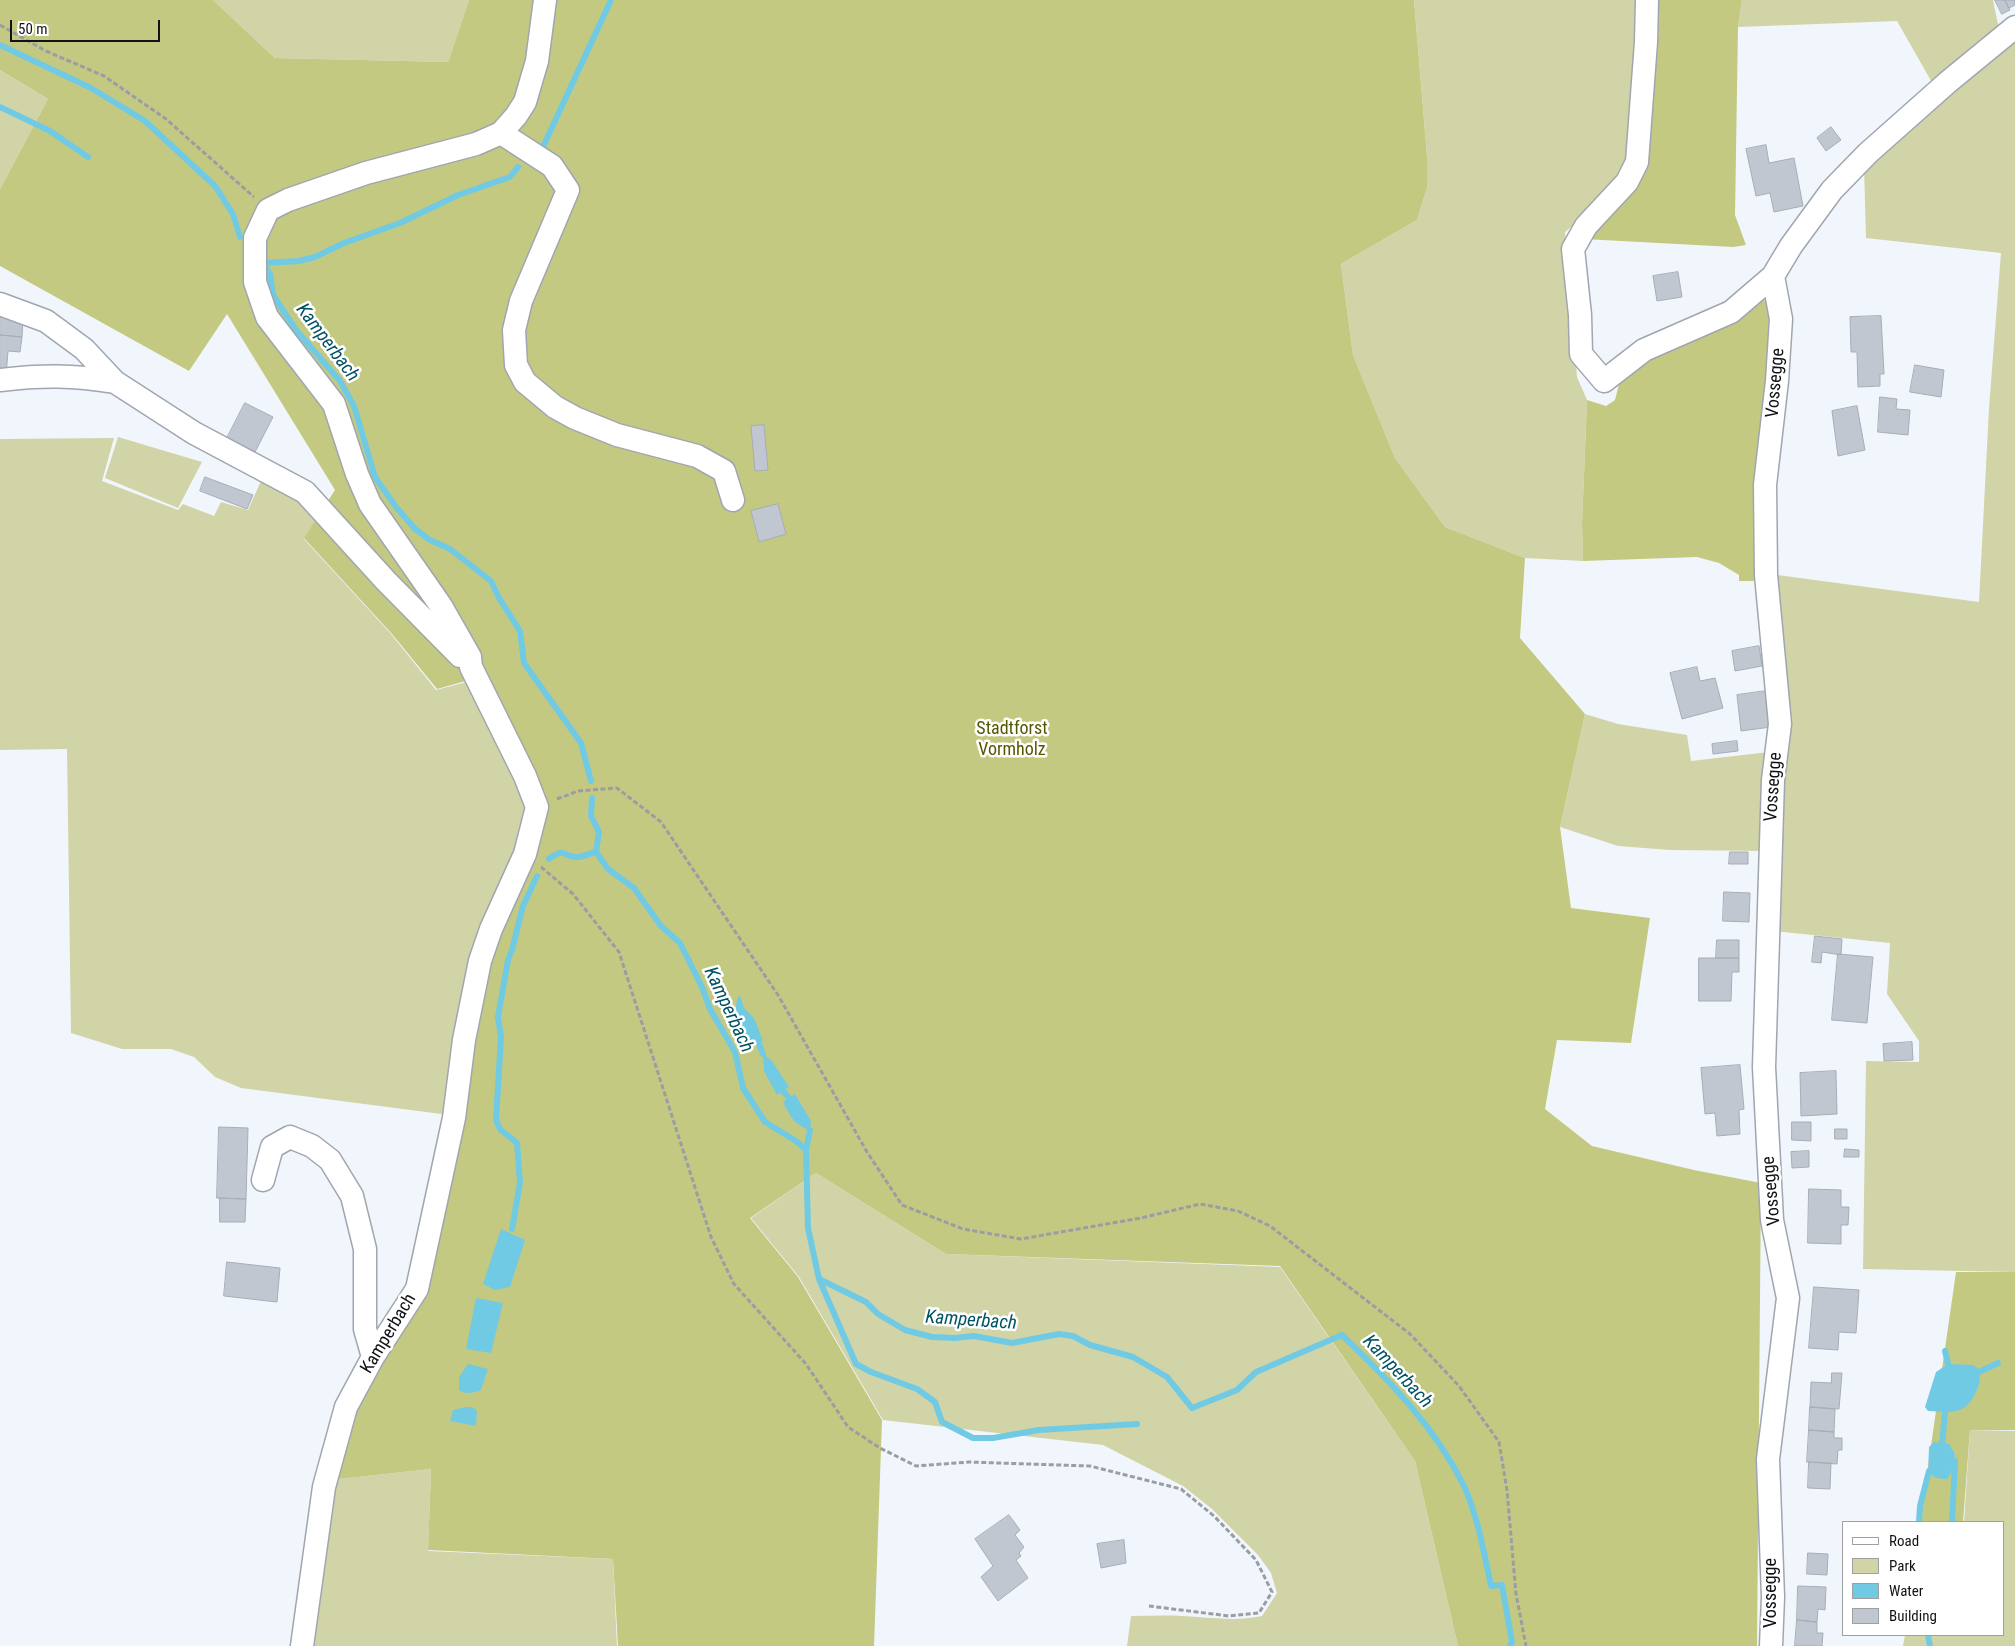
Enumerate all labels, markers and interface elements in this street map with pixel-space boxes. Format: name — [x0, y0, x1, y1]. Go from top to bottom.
scale bar — [12, 10, 162, 42]
text: 50 m — [18, 20, 48, 38]
water label: Kamperbach — [290, 300, 364, 386]
street label: Vossegge — [1762, 347, 1790, 419]
park label: Stadtforst Vormholz — [976, 718, 1048, 761]
street label: Vossegge — [1761, 751, 1787, 823]
water label: Kamperbach — [698, 964, 758, 1056]
street label: Vossegge — [1758, 1155, 1786, 1227]
street label: Kamperbach — [357, 1290, 421, 1378]
water label: Kamperbach — [925, 1306, 1017, 1336]
water label: Kamperbach — [1357, 1331, 1437, 1413]
legend — [1842, 1521, 2005, 1636]
text: Road — [1889, 1532, 1919, 1550]
text: Park — [1889, 1557, 1916, 1575]
street label: Vossegge — [1760, 1558, 1782, 1628]
text: Water — [1889, 1582, 1923, 1600]
text: Building — [1889, 1607, 1937, 1625]

